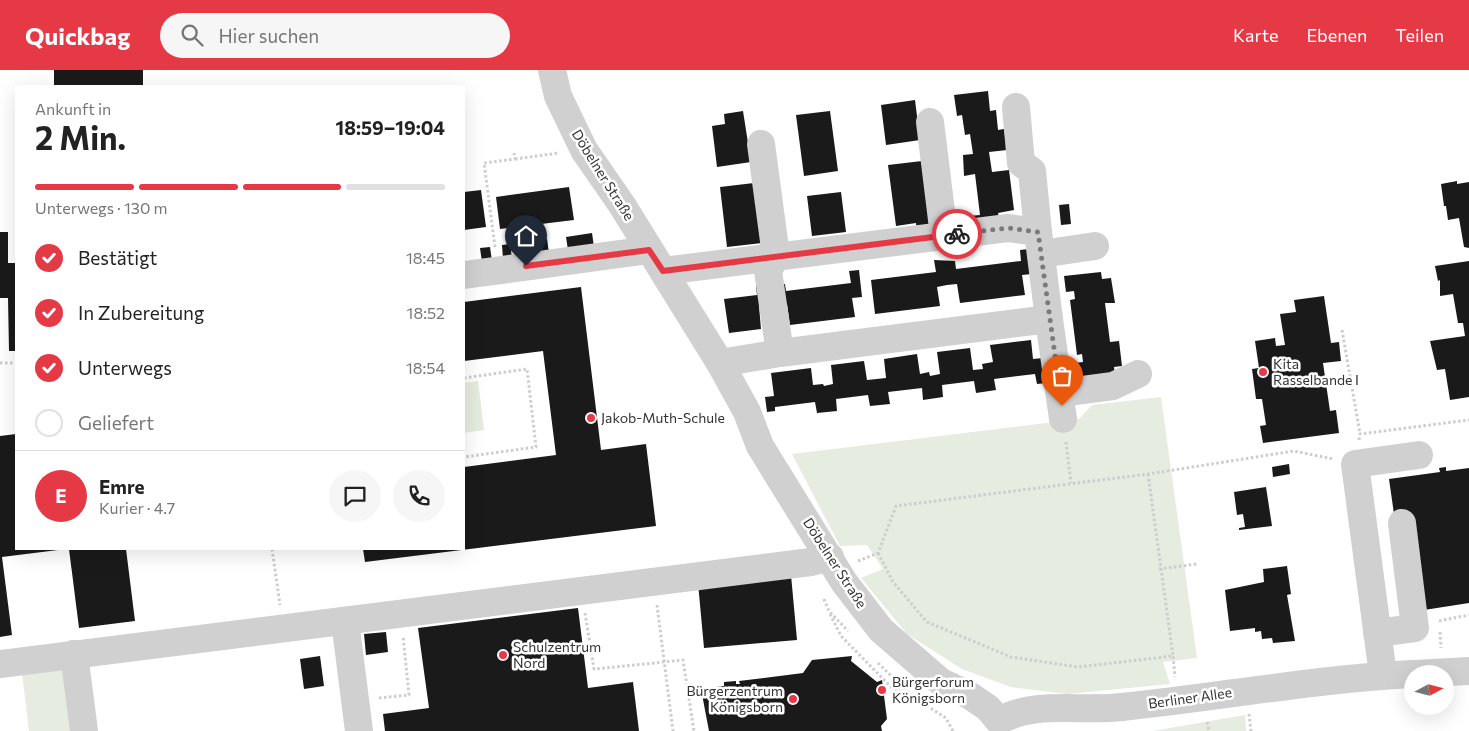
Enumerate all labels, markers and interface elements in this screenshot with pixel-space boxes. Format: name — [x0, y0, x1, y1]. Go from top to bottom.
search box — [160, 13, 510, 58]
text: Quickbag — [25, 21, 130, 50]
icon: search — [178, 21, 206, 49]
text: Hier suchen — [218, 24, 319, 47]
text: Karte — [1233, 24, 1278, 46]
text: Ebenen — [1306, 24, 1367, 46]
text: Teilen — [1395, 24, 1444, 46]
text: Ankunft in — [35, 99, 111, 118]
text: 18:59–19:04 — [336, 116, 445, 139]
text: 2 Min. — [35, 117, 126, 157]
street label: Döbelner Straße — [569, 126, 638, 223]
text: Unterwegs · 130 m — [35, 198, 167, 217]
courier — [932, 209, 982, 259]
pin — [505, 215, 547, 266]
icon: bike — [943, 220, 971, 248]
icon: home — [512, 222, 540, 250]
icon: check — [35, 244, 63, 272]
text: Bestätigt — [78, 246, 157, 269]
text: 18:45 — [406, 248, 445, 267]
icon: check — [35, 299, 63, 327]
text: In Zubereitung — [78, 301, 204, 324]
text: 18:52 — [407, 303, 445, 322]
icon: check — [35, 354, 63, 382]
pin — [1041, 355, 1083, 406]
place label: Kita Rasselbande I — [1273, 355, 1359, 388]
text: Unterwegs — [78, 356, 172, 379]
text: 18:54 — [406, 358, 445, 377]
icon: bag — [1048, 362, 1076, 390]
marker: Kita Rasselbande I — [1257, 366, 1269, 378]
place label: Jakob-Muth-Schule — [601, 409, 725, 426]
text: Geliefert — [78, 411, 154, 434]
marker: Jakob-Muth-Schule — [585, 412, 597, 424]
button: chat — [329, 470, 381, 522]
button: phone — [393, 470, 445, 522]
text: Emre — [99, 475, 145, 498]
text: E — [55, 484, 67, 507]
text: Kurier · 4.7 — [99, 498, 175, 517]
street label: Döbelner Straße — [800, 514, 871, 611]
place label: Schulzentrum Nord — [513, 638, 601, 671]
marker: Schulzentrum Nord — [497, 649, 509, 661]
north arrow — [1404, 665, 1454, 715]
map controls — [1404, 665, 1454, 715]
place label: Bürgerforum Königsborn — [892, 673, 974, 706]
place label: Bürgerzentrum Königsborn — [686, 682, 783, 715]
street label: Berliner Allee — [1147, 683, 1233, 712]
marker: Bürgerforum Königsborn — [876, 684, 888, 696]
marker: Bürgerzentrum Königsborn — [787, 693, 799, 705]

